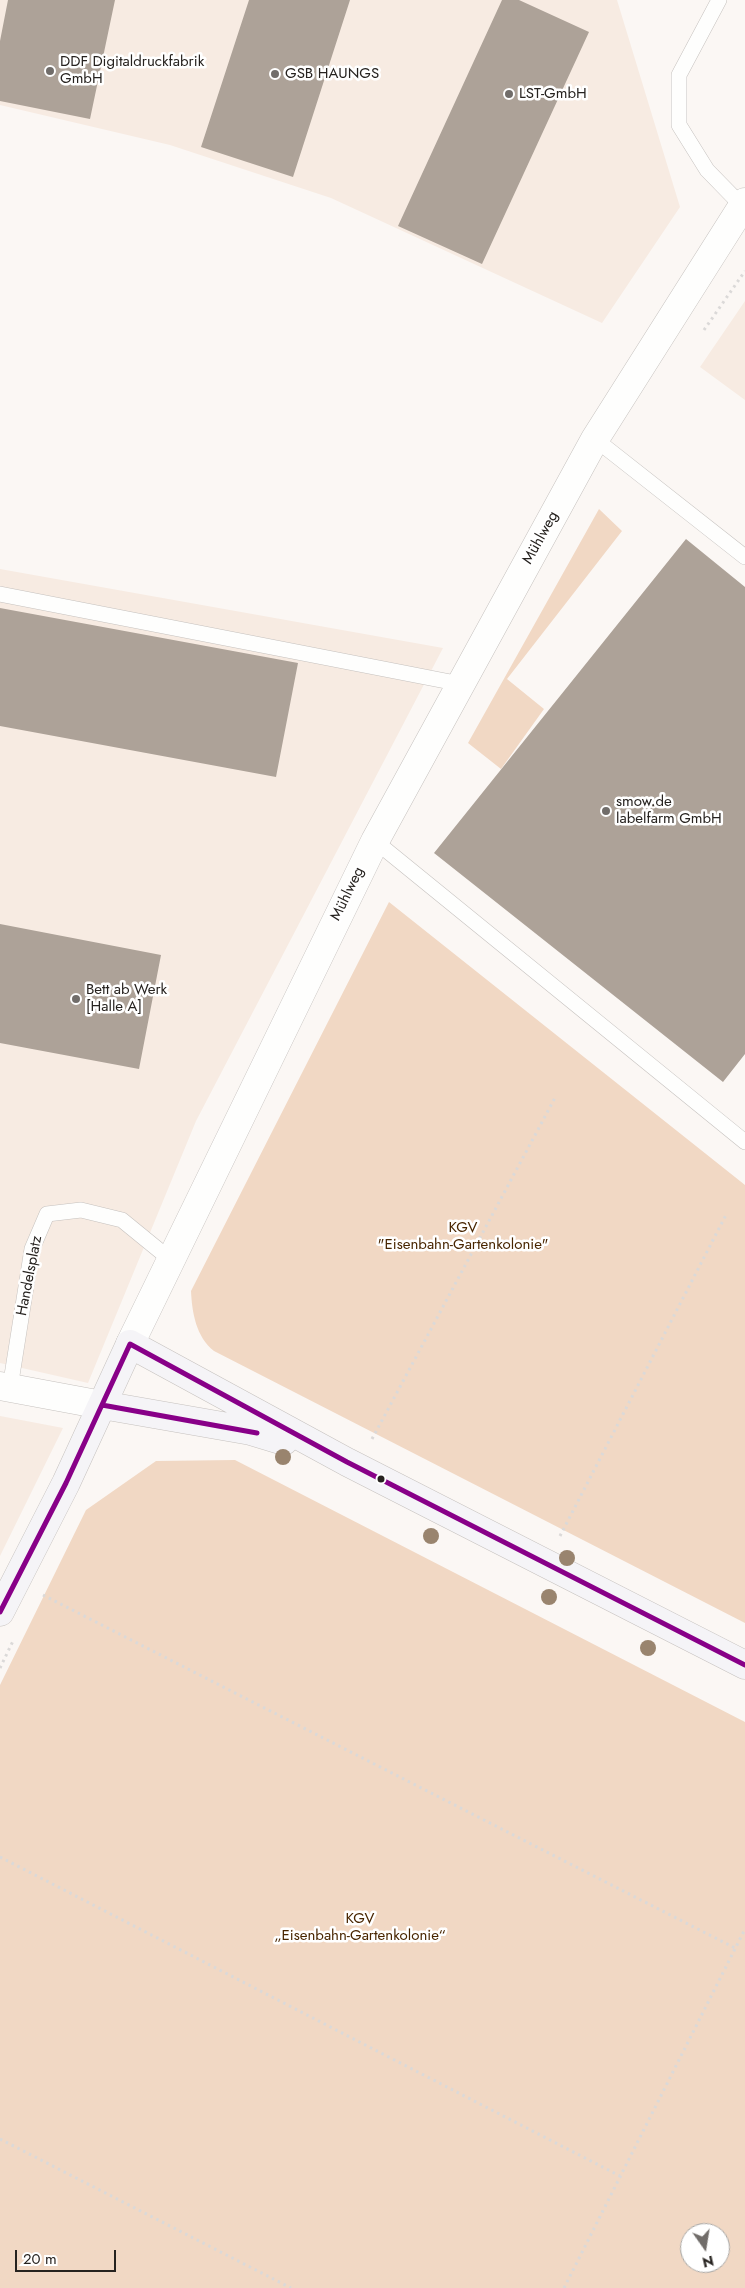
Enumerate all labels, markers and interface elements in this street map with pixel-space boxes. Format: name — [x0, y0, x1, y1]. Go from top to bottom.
place label: DDF Digitaldruckfabrik GmbH — [60, 53, 204, 88]
marker: DDF Digitaldruckfabrik GmbH — [44, 65, 56, 77]
place label: GSB HAUNGS — [285, 65, 379, 83]
marker: GSB HAUNGS — [269, 68, 281, 80]
place label: LST-GmbH — [519, 85, 587, 103]
marker: LST-GmbH — [503, 88, 515, 100]
street label: Mühlweg — [519, 508, 563, 568]
place label: smow.de labelfarm GmbH — [616, 793, 722, 828]
marker: smow.de labelfarm GmbH — [600, 805, 612, 817]
street label: Mühlweg — [327, 864, 369, 924]
place label: Bett ab Werk [Halle A] — [86, 981, 167, 1016]
marker: Bett ab Werk [Halle A] — [70, 993, 82, 1005]
park label: KGV "Eisenbahn-Gartenkolonie" — [378, 1219, 548, 1254]
street label: Handelsplatz — [13, 1234, 47, 1318]
unlabelled marker — [376, 1474, 386, 1484]
park label: KGV „Eisenbahn-Gartenkolonie“ — [274, 1910, 446, 1945]
north arrow — [680, 2223, 730, 2273]
scale bar — [18, 2240, 119, 2272]
text: 20 m — [23, 2248, 57, 2270]
text: N — [700, 2251, 716, 2273]

